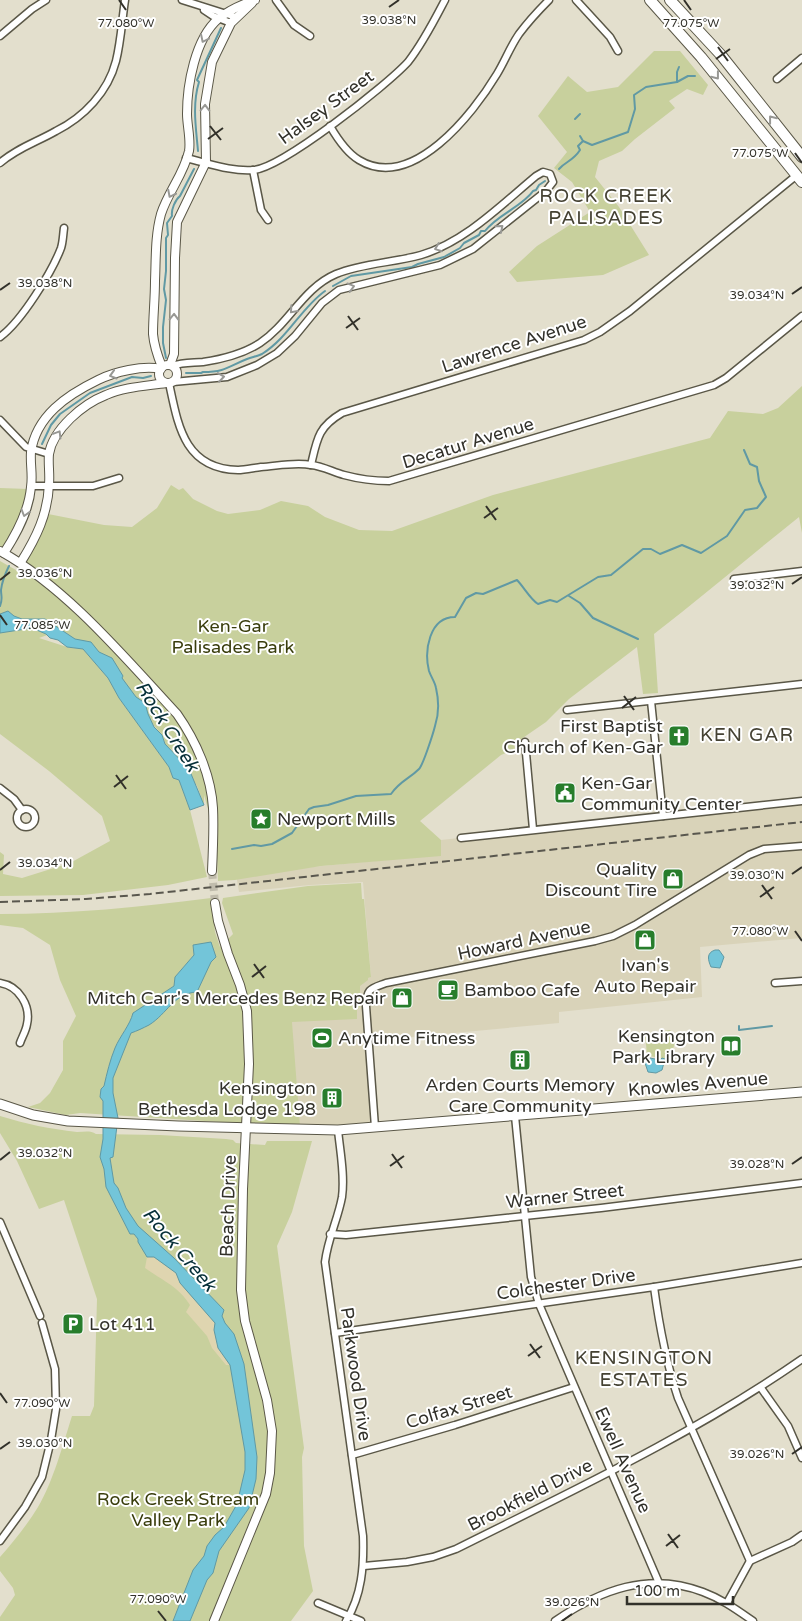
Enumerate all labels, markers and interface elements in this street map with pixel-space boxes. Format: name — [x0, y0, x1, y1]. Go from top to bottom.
text: 39.038°N — [362, 13, 416, 27]
text: 77.080°W — [98, 16, 154, 30]
text: 77.075°W — [663, 16, 719, 30]
one-way arrow — [200, 34, 211, 43]
street label: Halsey Street — [274, 65, 378, 149]
one-way arrow — [711, 70, 719, 79]
one-way arrow — [200, 104, 211, 112]
one-way arrow — [769, 116, 777, 125]
text: 77.075°W — [732, 146, 788, 160]
district label: ROCK CREEK PALISADES — [539, 185, 673, 229]
one-way arrow — [167, 189, 177, 198]
one-way arrow — [494, 225, 503, 233]
one-way arrow — [435, 242, 443, 252]
text: 39.038°N — [18, 276, 72, 290]
one-way arrow — [347, 282, 356, 293]
text: 39.034°N — [730, 288, 784, 302]
one-way arrow — [290, 305, 299, 314]
street label: Lawrence Avenue — [439, 310, 589, 378]
one-way arrow — [169, 313, 179, 320]
one-way arrow — [109, 369, 117, 379]
one-way arrow — [217, 372, 225, 382]
street label: Decatur Avenue — [399, 412, 537, 474]
one-way arrow — [51, 431, 61, 440]
one-way arrow — [20, 508, 30, 516]
text: 39.036°N — [18, 566, 72, 580]
text: 39.032°N — [730, 578, 784, 592]
park label: Ken-Gar Palisades Park — [172, 615, 295, 658]
text: 77.085°W — [14, 618, 70, 632]
water label: Rock Creek — [131, 677, 204, 777]
place label: First Baptist Church of Ken-Gar — [503, 715, 663, 758]
church icon: First Baptist Church of Ken-Gar — [667, 724, 691, 748]
district label: KEN GAR — [700, 724, 794, 746]
place label: Ken-Gar Community Center — [581, 772, 742, 815]
public building icon: Ken-Gar Community Center — [553, 781, 577, 805]
place icon: Newport Mills — [249, 807, 273, 831]
place label: Newport Mills — [277, 808, 396, 830]
text: 39.034°N — [18, 856, 72, 870]
place label: Quality Discount Tire — [545, 858, 657, 901]
shop icon: Quality Discount Tire — [661, 867, 685, 891]
text: 39.030°N — [730, 868, 784, 882]
street label: Howard Avenue — [455, 915, 593, 965]
text: 77.080°W — [732, 924, 788, 938]
shop icon: Ivan's Auto Repair — [633, 928, 657, 952]
place label: Ivan's Auto Repair — [594, 954, 696, 997]
cafe icon: Bamboo Cafe — [436, 978, 460, 1002]
place label: Bamboo Cafe — [464, 979, 580, 1001]
shop icon: Mitch Carr's Mercedes Benz Repair — [390, 986, 414, 1010]
place label: Mitch Carr's Mercedes Benz Repair — [87, 987, 386, 1009]
place label: Kensington Park Library — [612, 1025, 715, 1068]
sports icon: Anytime Fitness — [310, 1026, 334, 1050]
place label: Anytime Fitness — [338, 1027, 475, 1049]
library icon: Kensington Park Library — [719, 1034, 743, 1058]
building icon: Arden Courts Memory Care Community — [508, 1048, 532, 1072]
street label: Knowles Avenue — [627, 1067, 769, 1101]
place label: Arden Courts Memory Care Community — [425, 1074, 615, 1117]
place label: Kensington Bethesda Lodge 198 — [138, 1077, 316, 1120]
building icon: Kensington Bethesda Lodge 198 — [320, 1086, 344, 1110]
text: 39.032°N — [18, 1146, 72, 1160]
street label: Beach Drive — [215, 1155, 241, 1257]
text: 39.028°N — [730, 1157, 784, 1171]
street label: Warner Street — [505, 1179, 625, 1213]
water label: Rock Creek — [138, 1203, 222, 1297]
street label: Colchester Drive — [495, 1263, 637, 1305]
street label: Parkwood Drive — [336, 1306, 376, 1442]
parking icon: Lot 411 — [61, 1312, 85, 1336]
place label: Lot 411 — [89, 1313, 156, 1335]
district label: KENSINGTON ESTATES — [575, 1347, 713, 1391]
street label: Colfax Street — [403, 1380, 515, 1434]
text: 77.090°W — [14, 1396, 70, 1410]
street label: Ewell Avenue — [590, 1404, 656, 1516]
text: 39.030°N — [18, 1436, 72, 1450]
text: 39.026°N — [730, 1447, 784, 1461]
street label: Brookfield Drive — [464, 1454, 596, 1536]
park label: Rock Creek Stream Valley Park — [97, 1488, 259, 1531]
scale bar — [627, 1574, 733, 1606]
text: 100 m — [634, 1582, 680, 1600]
text: 77.090°W — [130, 1592, 186, 1606]
text: 39.026°N — [545, 1595, 599, 1609]

